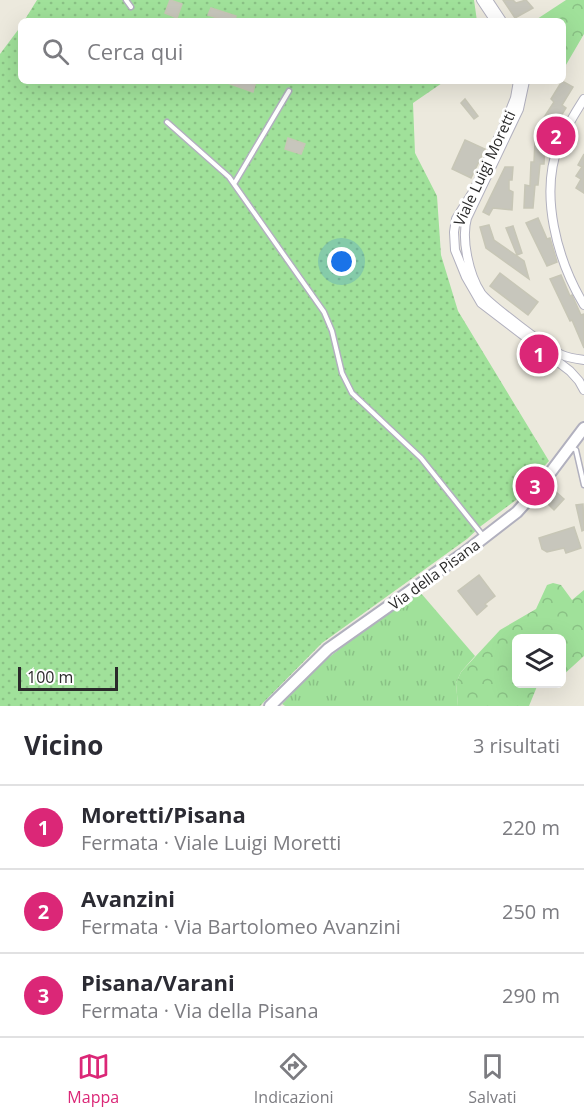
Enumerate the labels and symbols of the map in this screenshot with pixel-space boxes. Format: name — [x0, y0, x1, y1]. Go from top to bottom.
street label: Viale Luigi Moretti — [448, 107, 520, 229]
pin: 2 — [536, 114, 576, 158]
your location — [327, 247, 356, 276]
pin: 1 — [520, 332, 558, 376]
pin: 3 — [516, 464, 554, 508]
street label: Via della Pisana — [384, 534, 484, 614]
scale bar — [18, 664, 118, 692]

